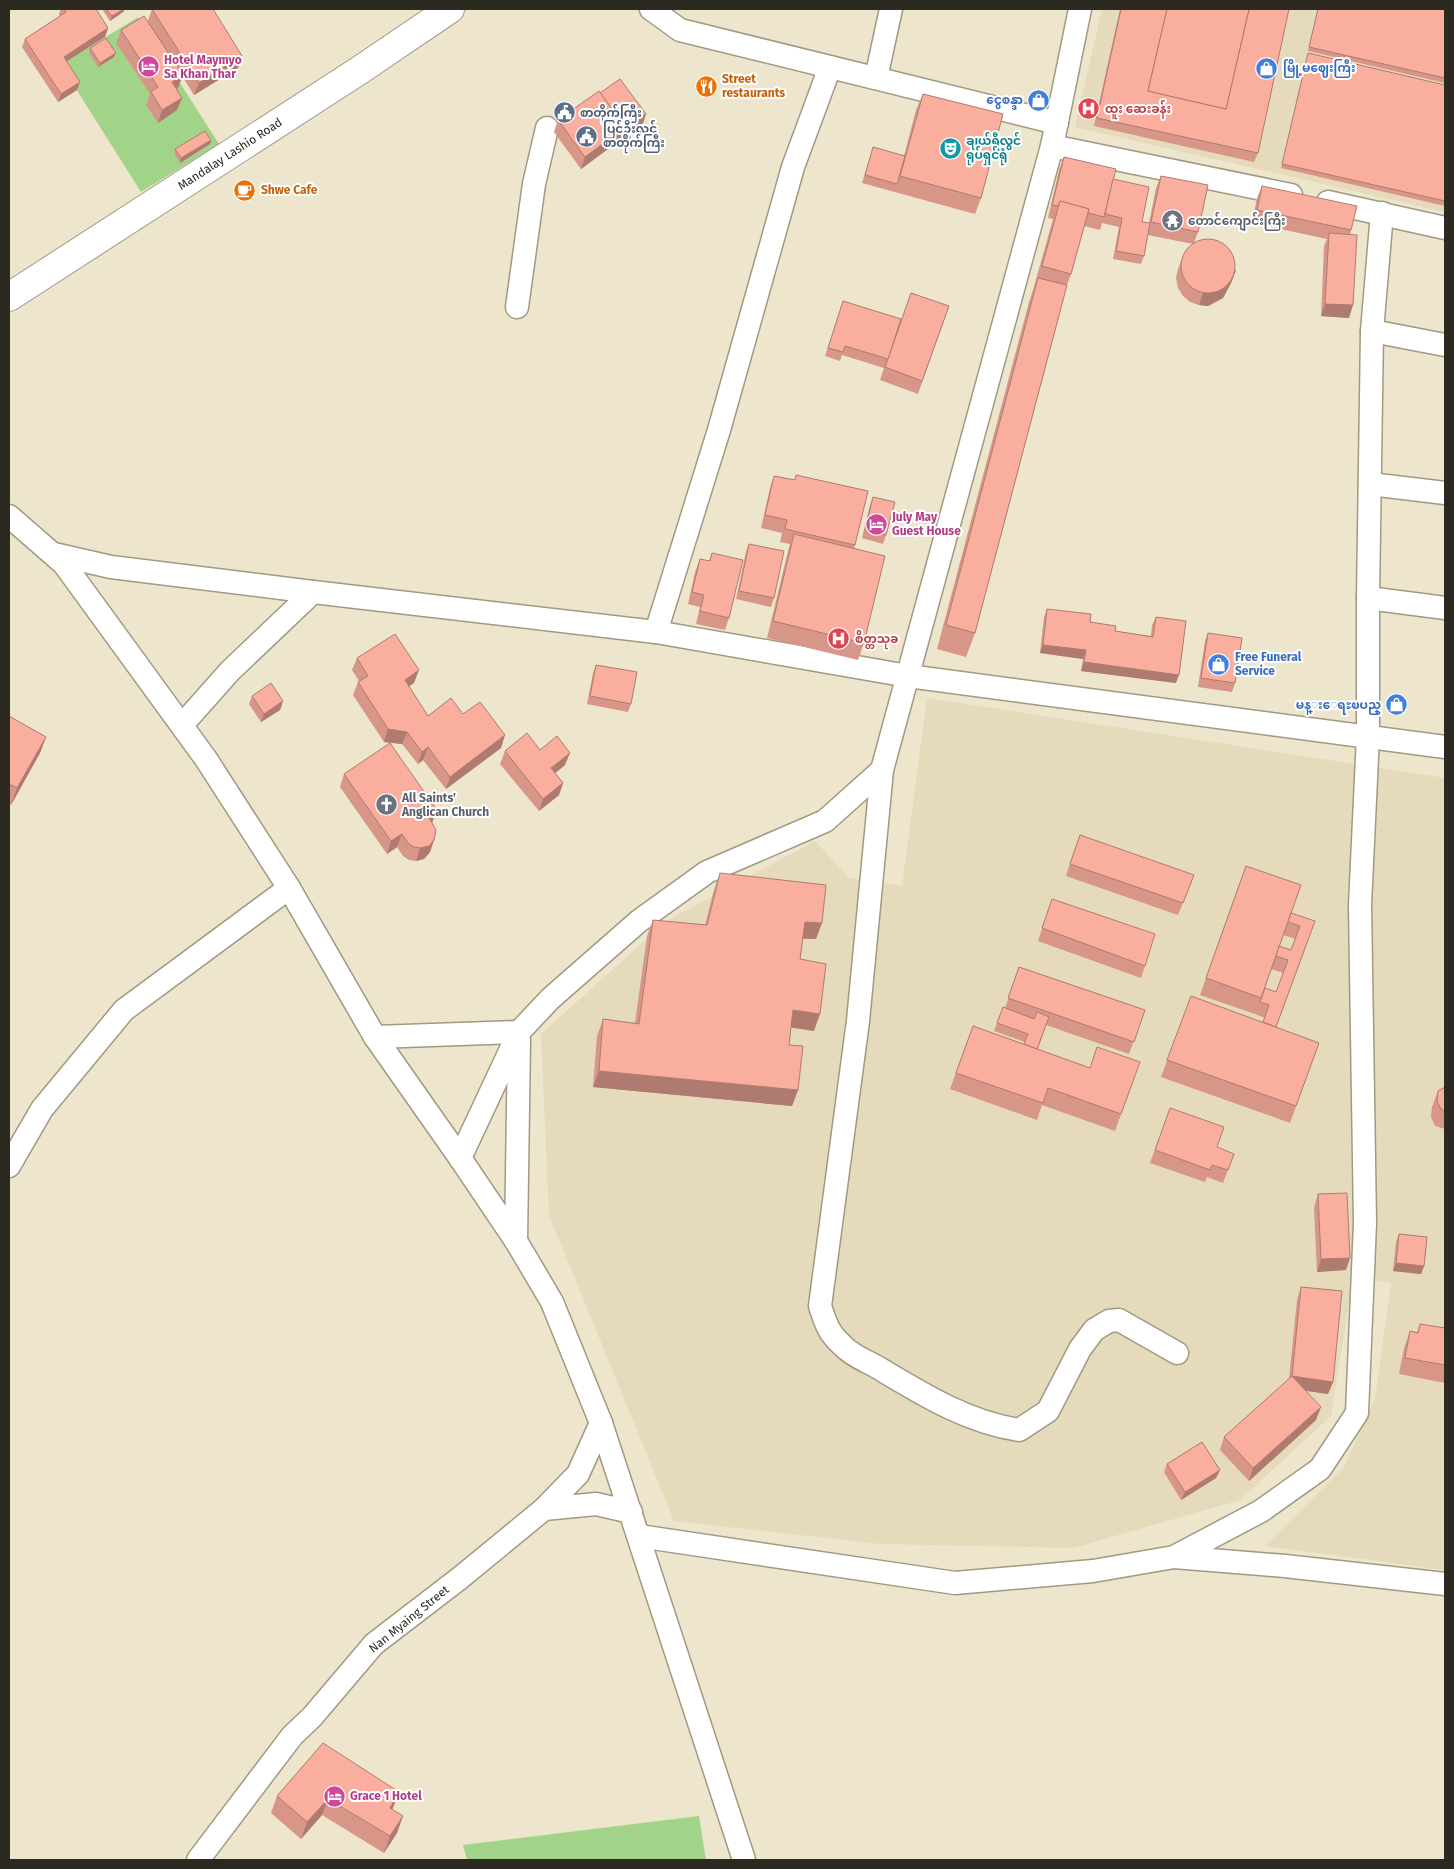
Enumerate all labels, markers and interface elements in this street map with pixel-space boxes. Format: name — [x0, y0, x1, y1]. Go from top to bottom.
place label: Hotel Maymyo Sa Khan Thar — [164, 53, 242, 81]
hotel icon: Hotel Maymyo Sa Khan Thar — [136, 55, 160, 79]
shop icon: မြို့မဈေးကြီး — [1255, 56, 1279, 80]
place label: မြို့မဈေးကြီး — [1283, 59, 1356, 78]
place label: Street restaurants — [722, 72, 785, 100]
restaurant icon: Street restaurants — [694, 74, 718, 98]
shop icon: ငွေစန္ဒာ — [1027, 88, 1051, 112]
place label: ငွေစန္ဒာ — [986, 93, 1023, 110]
hospital icon: ထူး ဆေးခန်း — [1077, 97, 1101, 121]
place label: ထူး ဆေးခန်း — [1105, 99, 1171, 120]
public building icon: စာတိုက်ကြီး — [552, 101, 576, 125]
place label: စာတိုက်ကြီး — [580, 103, 642, 124]
street label: Mandalay Lashio Road — [175, 115, 285, 193]
place label: ပြင်ဦးလွင် စာတိုက်ကြီး — [603, 119, 665, 154]
public building icon: ပြင်ဦးလွင် စာတိုက်ကြီး — [575, 124, 599, 148]
place label: ချယ်ရီလွင် ရုပ်ရှင်ရုံ — [966, 131, 1021, 166]
theatre icon: ချယ်ရီလွင် ရုပ်ရှင်ရုံ — [938, 136, 962, 160]
cafe icon: Shwe Cafe — [233, 178, 257, 202]
place label: Shwe Cafe — [261, 183, 318, 197]
temple icon: တောင်ကျောင်းကြီး — [1160, 209, 1184, 233]
place label: တောင်ကျောင်းကြီး — [1188, 211, 1286, 232]
place label: July May Guest House — [891, 510, 961, 538]
hotel icon: July May Guest House — [864, 512, 888, 536]
hospital icon: စိတ္တသုခ — [827, 627, 851, 651]
place label: စိတ္တသုခ — [855, 630, 898, 650]
place label: Free Funeral Service — [1235, 650, 1302, 678]
shop icon: Free Funeral Service — [1207, 652, 1231, 676]
shop icon: မန္းေရႊၿပည္ — [1385, 693, 1409, 717]
place label: မန္းေရႊၿပည္ — [1296, 698, 1381, 715]
place label: All Saints' Anglican Church — [401, 791, 489, 819]
church icon: All Saints' Anglican Church — [374, 793, 398, 817]
street label: Nan Myaing Street — [366, 1582, 452, 1656]
hotel icon: Grace 1 Hotel — [322, 1784, 346, 1808]
place label: Grace 1 Hotel — [350, 1789, 422, 1803]

